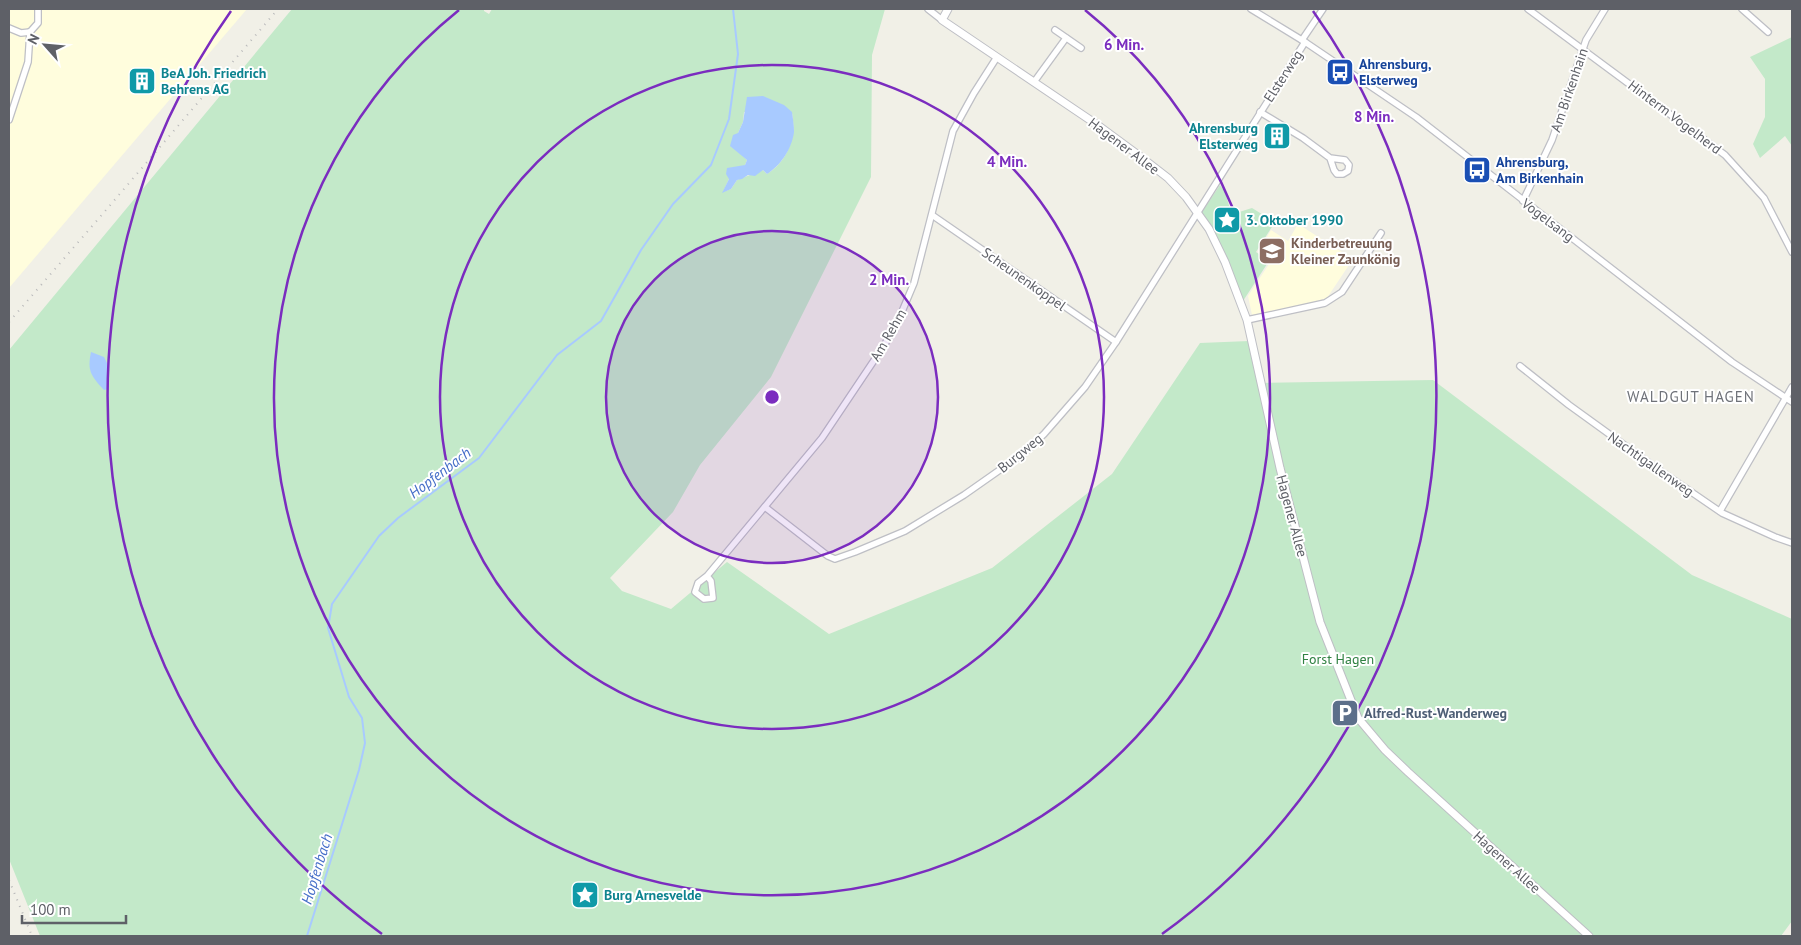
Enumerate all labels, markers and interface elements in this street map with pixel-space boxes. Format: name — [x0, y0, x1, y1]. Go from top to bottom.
north arrow — [20, 20, 70, 70]
text: N — [23, 31, 44, 47]
text: 6 Min. — [1104, 35, 1144, 54]
street label: Am Birkenhain — [1546, 46, 1592, 134]
street label: Elsterweg — [1260, 47, 1306, 105]
place label: Ahrensburg, Elsterweg — [1359, 55, 1432, 89]
bus stop icon: Ahrensburg, Elsterweg — [1325, 57, 1355, 87]
place label: BeA Joh. Friedrich Behrens AG — [161, 64, 266, 98]
building icon: BeA Joh. Friedrich Behrens AG — [127, 66, 157, 96]
street label: Hinterm Vogelherd — [1625, 76, 1725, 158]
text: 8 Min. — [1354, 107, 1394, 126]
street label: Hagener Allee — [1085, 113, 1163, 179]
place label: Ahrensburg Elsterweg — [1189, 119, 1258, 153]
building icon: Ahrensburg Elsterweg — [1262, 121, 1292, 151]
text: 4 Min. — [987, 152, 1027, 171]
place label: Ahrensburg, Am Birkenhain — [1496, 153, 1584, 187]
bus stop icon: Ahrensburg, Am Birkenhain — [1462, 155, 1492, 185]
street label: Vogelsang — [1517, 194, 1578, 246]
place icon: 3. Oktober 1990 — [1212, 205, 1242, 235]
place label: 3. Oktober 1990 — [1246, 211, 1343, 229]
place label: Kinderbetreuung Kleiner Zaunkönig — [1291, 234, 1400, 268]
school or university icon: Kinderbetreuung Kleiner Zaunkönig — [1257, 236, 1287, 266]
street label: Scheunenkoppel — [978, 243, 1070, 315]
text: 2 Min. — [869, 270, 909, 289]
street label: Am Rehm — [866, 306, 910, 364]
district label: WALDGUT HAGEN — [1627, 387, 1755, 406]
centre of rings — [763, 388, 781, 406]
street label: Nachtigallenweg — [1605, 428, 1697, 500]
street label: Burgweg — [994, 429, 1046, 477]
water label: Hopfenbach — [405, 443, 475, 502]
street label: Hagener Allee — [1272, 473, 1312, 559]
park label: Forst Hagen — [1302, 650, 1374, 668]
parking icon: Alfred-Rust-Wanderweg — [1330, 698, 1360, 728]
place label: Alfred-Rust-Wanderweg — [1364, 704, 1507, 722]
street label: Hagener Allee — [1470, 827, 1544, 897]
water label: Hopfenbach — [297, 831, 336, 907]
place icon: Burg Arnesvelde — [570, 880, 600, 910]
place label: Burg Arnesvelde — [604, 886, 702, 904]
scale bar — [22, 892, 126, 924]
text: 100 m — [30, 900, 71, 919]

